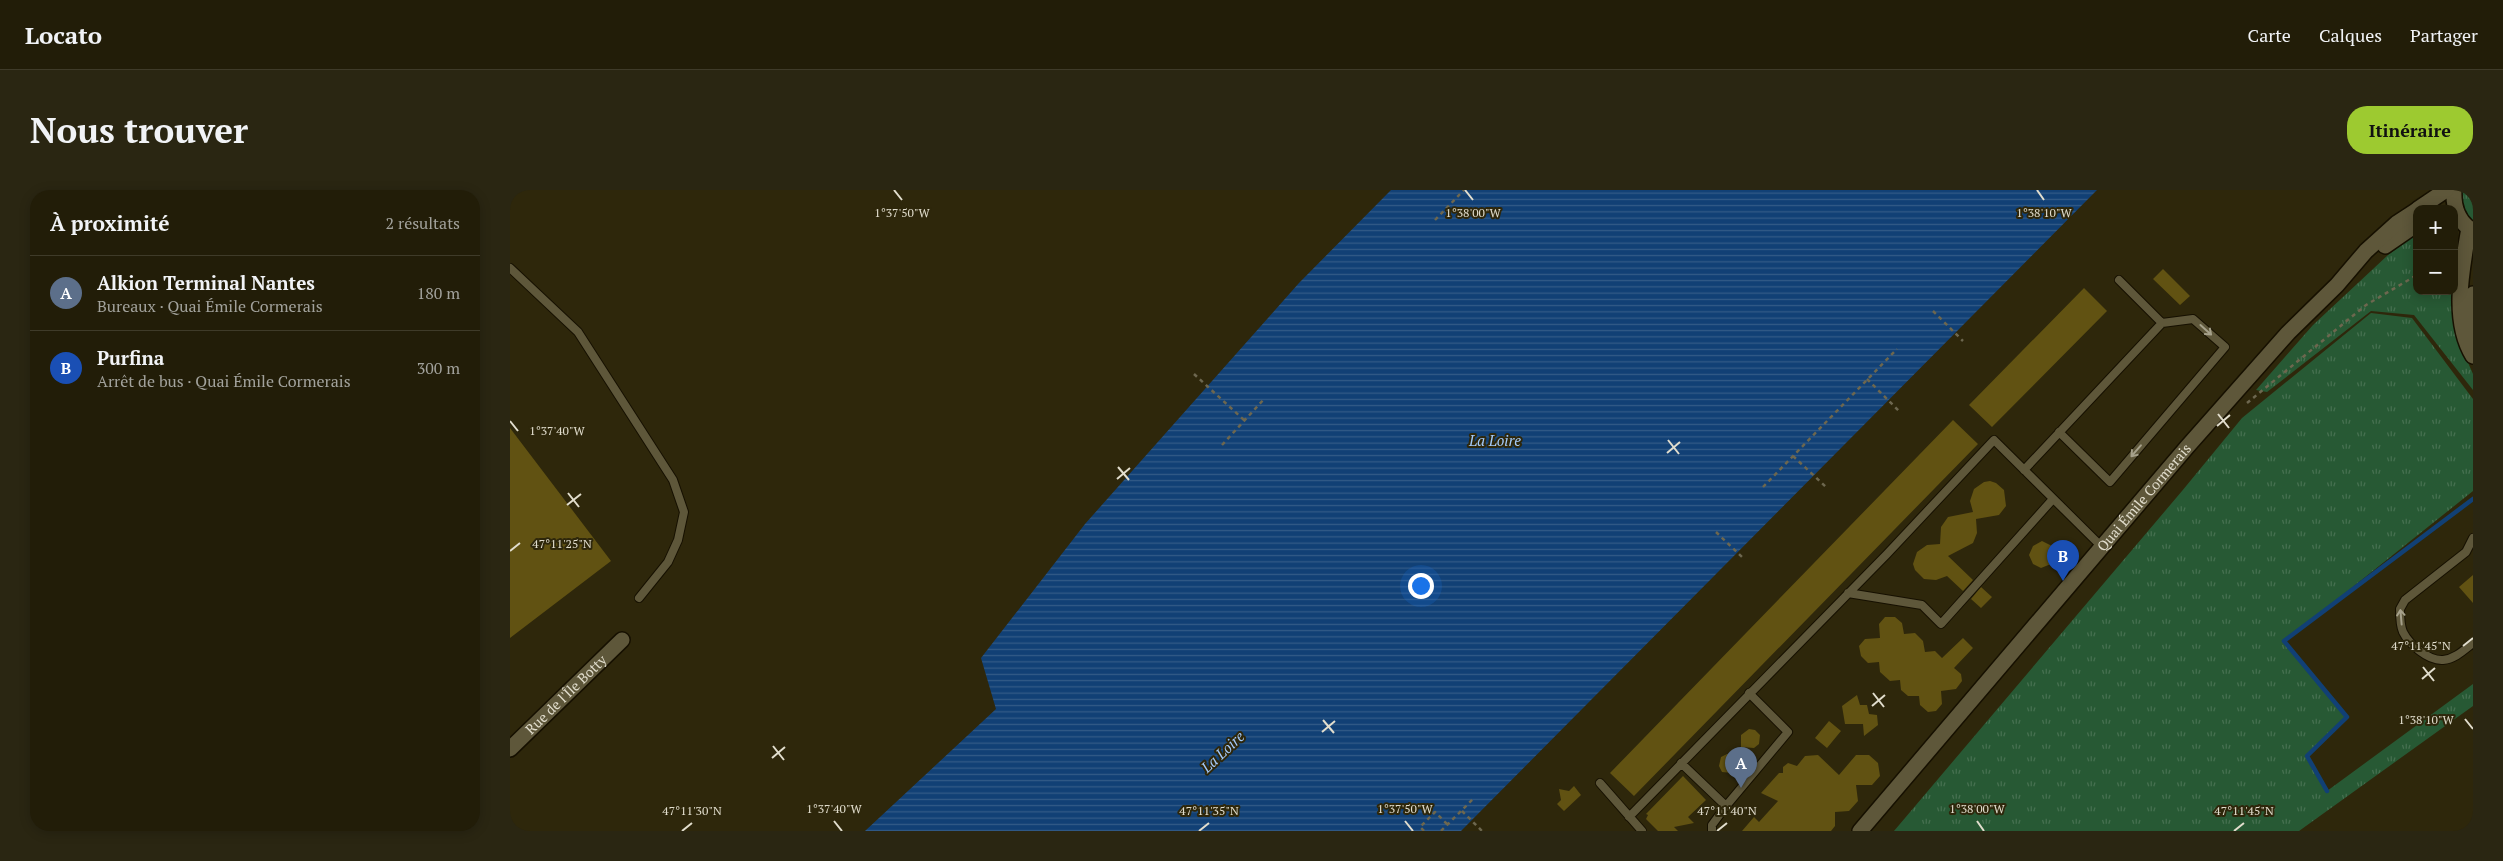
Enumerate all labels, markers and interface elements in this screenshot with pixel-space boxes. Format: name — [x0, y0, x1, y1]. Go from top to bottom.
text: Locato — [25, 19, 102, 51]
text: Carte — [2248, 23, 2291, 47]
text: Calques — [2319, 23, 2382, 47]
text: Partager — [2410, 23, 2478, 47]
button: Itinéraire — [2347, 106, 2473, 154]
text: Nous trouver — [30, 107, 248, 153]
text: 1°37'50"W — [874, 205, 931, 220]
text: 1°38'00"W — [1445, 205, 1502, 220]
text: 1°38'10"W — [2016, 205, 2073, 220]
map controls — [2413, 205, 2458, 295]
button: + — [2413, 205, 2458, 250]
text: À proximité — [50, 209, 170, 237]
text: 2 résultats — [386, 212, 460, 234]
button: − — [2413, 250, 2458, 295]
text: Alkion Terminal Nantes — [97, 270, 315, 295]
text: A — [60, 282, 72, 304]
text: 180 m — [417, 282, 460, 304]
text: Bureaux · Quai Émile Cormerais — [97, 295, 323, 317]
one-way arrow — [2199, 325, 2212, 336]
text: Purfina — [97, 345, 164, 370]
text: B — [61, 357, 71, 379]
text: 300 m — [417, 357, 460, 379]
text: Arrêt de bus · Quai Émile Cormerais — [97, 370, 351, 392]
text: 1°37'40"W — [529, 423, 586, 438]
water label: La Loire — [1468, 430, 1521, 450]
street label: Quai Émile Cormerais — [2092, 439, 2195, 555]
one-way arrow — [2130, 445, 2142, 458]
text: 47°11'25"N — [532, 536, 592, 551]
pin: B — [2047, 540, 2079, 581]
your location — [1408, 573, 1434, 599]
one-way arrow — [2396, 609, 2406, 625]
text: 47°11'45"N — [2391, 638, 2451, 653]
street label: Rue de l'Île Botty — [521, 650, 611, 738]
text: 1°38'10"W — [2398, 712, 2455, 727]
water label: La Loire — [1196, 726, 1248, 777]
pin: A — [1725, 747, 1757, 788]
text: 1°37'40"W — [806, 801, 863, 816]
text: 1°37'50"W — [1377, 801, 1434, 816]
text: 1°38'00"W — [1949, 801, 2006, 816]
text: 47°11'30"N — [662, 803, 722, 818]
text: 47°11'35"N — [1179, 803, 1239, 818]
text: 47°11'40"N — [1697, 803, 1757, 818]
text: 47°11'45"N — [2214, 803, 2274, 818]

